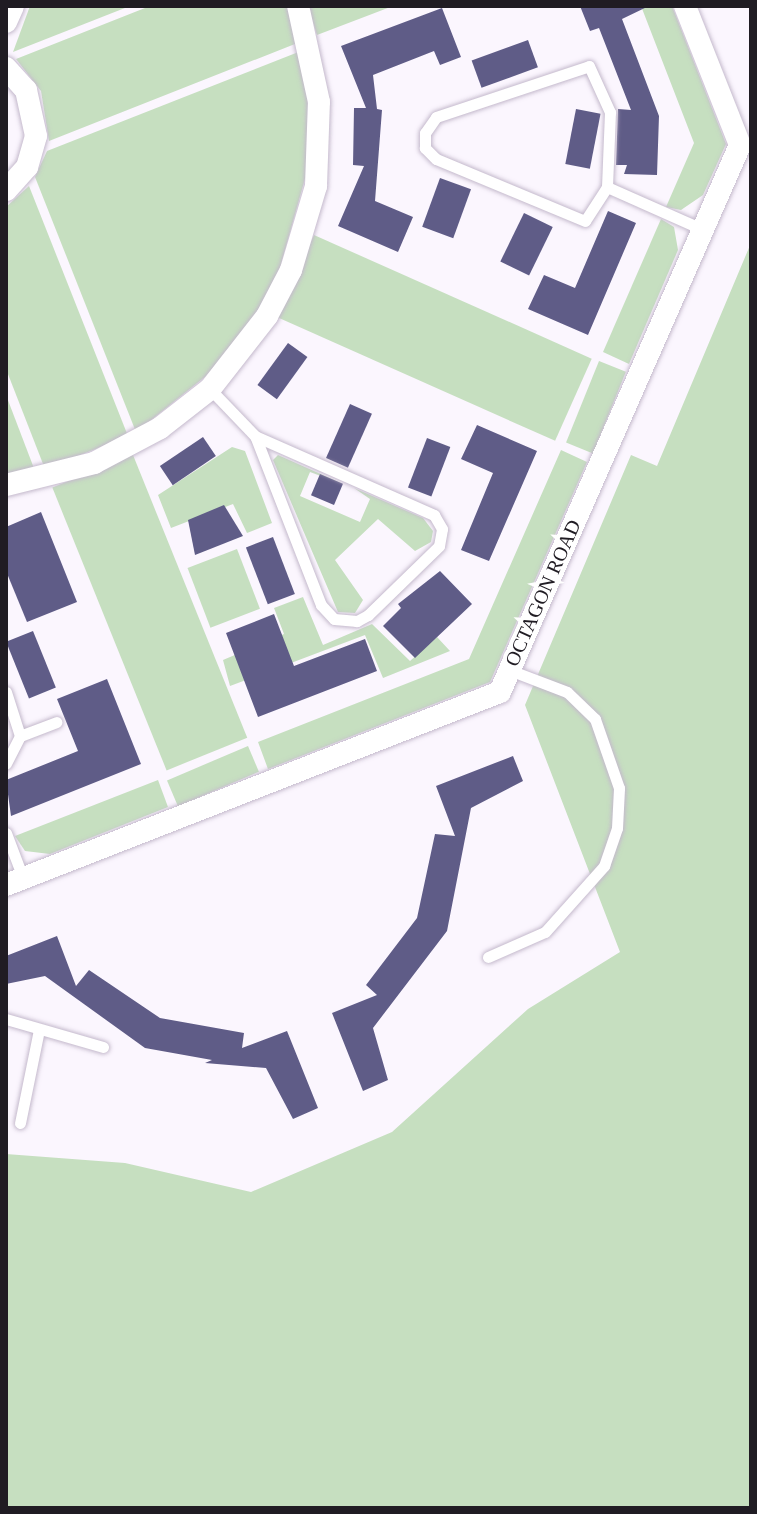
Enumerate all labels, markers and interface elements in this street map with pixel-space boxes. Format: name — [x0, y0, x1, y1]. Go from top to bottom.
street label: OCTAGON ROAD — [500, 516, 586, 670]

